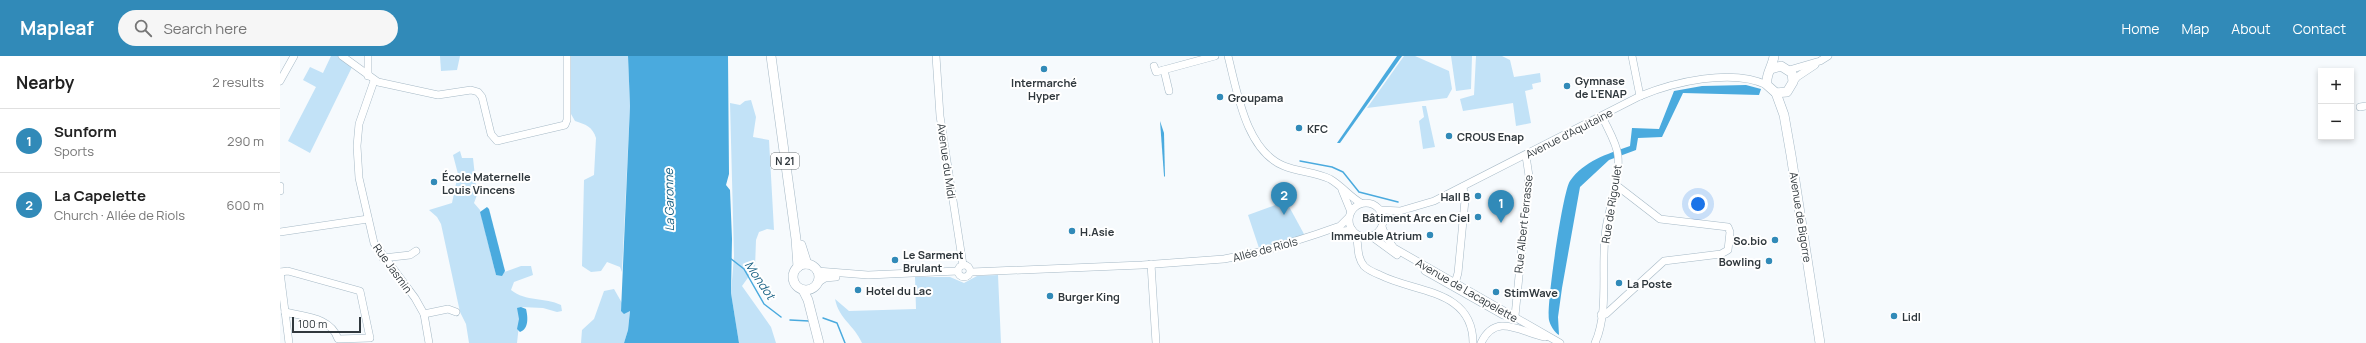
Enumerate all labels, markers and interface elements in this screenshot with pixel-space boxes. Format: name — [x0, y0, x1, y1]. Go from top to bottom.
search box — [118, 10, 398, 46]
text: Mapleaf — [20, 15, 94, 41]
icon: search — [132, 17, 154, 39]
text: Search here — [164, 18, 247, 39]
text: Home — [2122, 19, 2159, 38]
text: Map — [2181, 19, 2209, 38]
text: About — [2231, 19, 2271, 38]
text: Contact — [2293, 19, 2346, 38]
marker: Intermarché Hyper — [1039, 64, 1049, 74]
map controls — [2318, 68, 2354, 140]
button: + — [2318, 68, 2354, 104]
text: Nearby — [16, 71, 74, 94]
text: 2 results — [212, 73, 264, 91]
place label: Gymnase de L'ENAP — [1575, 73, 1627, 101]
place label: Intermarché Hyper — [1011, 75, 1077, 103]
marker: Gymnase de L'ENAP — [1562, 81, 1572, 91]
place label: Groupama — [1228, 90, 1283, 105]
marker: Groupama — [1215, 92, 1225, 102]
street label: Avenue d'Aquitaine — [1523, 104, 1616, 161]
button: − — [2318, 104, 2354, 140]
text: Sunform — [54, 121, 117, 142]
place label: KFC — [1307, 121, 1328, 136]
street label: Avenue du Midi — [934, 122, 960, 200]
marker: KFC — [1294, 123, 1304, 133]
place label: CROUS Enap — [1457, 129, 1524, 144]
marker: CROUS Enap — [1444, 131, 1454, 141]
text: 1 — [26, 132, 32, 150]
text: 290 m — [227, 132, 264, 150]
text: Sports — [54, 142, 94, 160]
road number: N 21 — [771, 153, 799, 169]
street label: Rue de Rigoulet — [1597, 163, 1625, 245]
water label: La Garonne — [660, 167, 678, 232]
place label: École Maternelle Louis Vincens — [442, 169, 531, 197]
street label: Avenue de Bigorre — [1786, 171, 1816, 264]
street label: Rue Albert Ferrasse — [1510, 174, 1536, 274]
marker: École Maternelle Louis Vincens — [429, 177, 439, 187]
pin: 2 — [1271, 182, 1297, 215]
text: La Capelette — [54, 185, 146, 206]
place label: Hall B — [1440, 189, 1470, 204]
pin: 1 — [1488, 190, 1514, 223]
marker: Hall B — [1473, 191, 1483, 201]
your location — [1688, 194, 1708, 214]
text: 2 — [25, 196, 33, 214]
text: 600 m — [226, 196, 264, 214]
text: Church · Allée de Riols — [54, 206, 185, 224]
place label: Bâtiment Arc en Ciel — [1362, 210, 1470, 225]
marker: Bâtiment Arc en Ciel — [1473, 212, 1483, 222]
place label: H.Asie — [1080, 224, 1115, 239]
marker: H.Asie — [1067, 226, 1077, 236]
place label: Immeuble Atrium — [1331, 228, 1422, 243]
marker: Immeuble Atrium — [1425, 230, 1435, 240]
street label: Allée de Riols — [1231, 233, 1299, 265]
place label: So.bio — [1733, 233, 1767, 248]
marker: So.bio — [1770, 235, 1780, 245]
street label: Rue Jasmin — [370, 240, 416, 296]
place label: Le Sarment Brulant — [903, 247, 964, 275]
place label: Bowling — [1719, 254, 1761, 269]
marker: Le Sarment Brulant — [890, 255, 900, 265]
street label: Avenue de Lacapelette — [1413, 255, 1521, 326]
marker: Bowling — [1764, 256, 1774, 266]
water label: Mondot — [741, 257, 780, 304]
place label: La Poste — [1627, 276, 1672, 291]
marker: La Poste — [1614, 278, 1624, 288]
place label: Hotel du Lac — [866, 283, 932, 298]
marker: Hotel du Lac — [853, 285, 863, 295]
place label: StimWave — [1504, 285, 1558, 300]
marker: StimWave — [1491, 287, 1501, 297]
place label: Burger King — [1058, 289, 1120, 304]
marker: Burger King — [1045, 291, 1055, 301]
place label: Lidl — [1902, 309, 1921, 324]
marker: Lidl — [1889, 311, 1899, 321]
scale bar — [292, 315, 361, 334]
text: 100 m — [298, 316, 327, 331]

